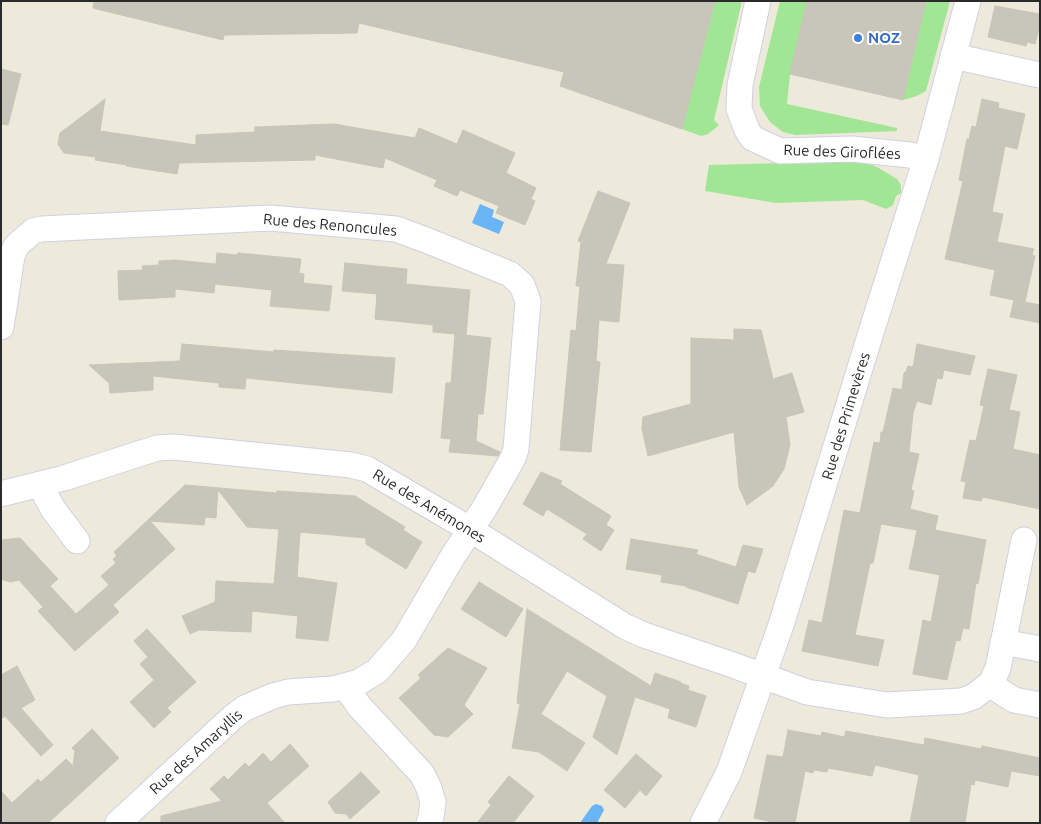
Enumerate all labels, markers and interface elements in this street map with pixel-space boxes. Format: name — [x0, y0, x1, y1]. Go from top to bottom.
place label: NOZ — [868, 29, 900, 47]
marker: NOZ — [852, 32, 864, 44]
street label: Rue des Giroflées — [783, 141, 901, 163]
street label: Rue des Renoncules — [262, 210, 398, 240]
street label: Rue des Primevères — [818, 350, 874, 482]
street label: Rue des Anémones — [369, 465, 489, 547]
street label: Rue des Amaryllis — [146, 706, 246, 798]

